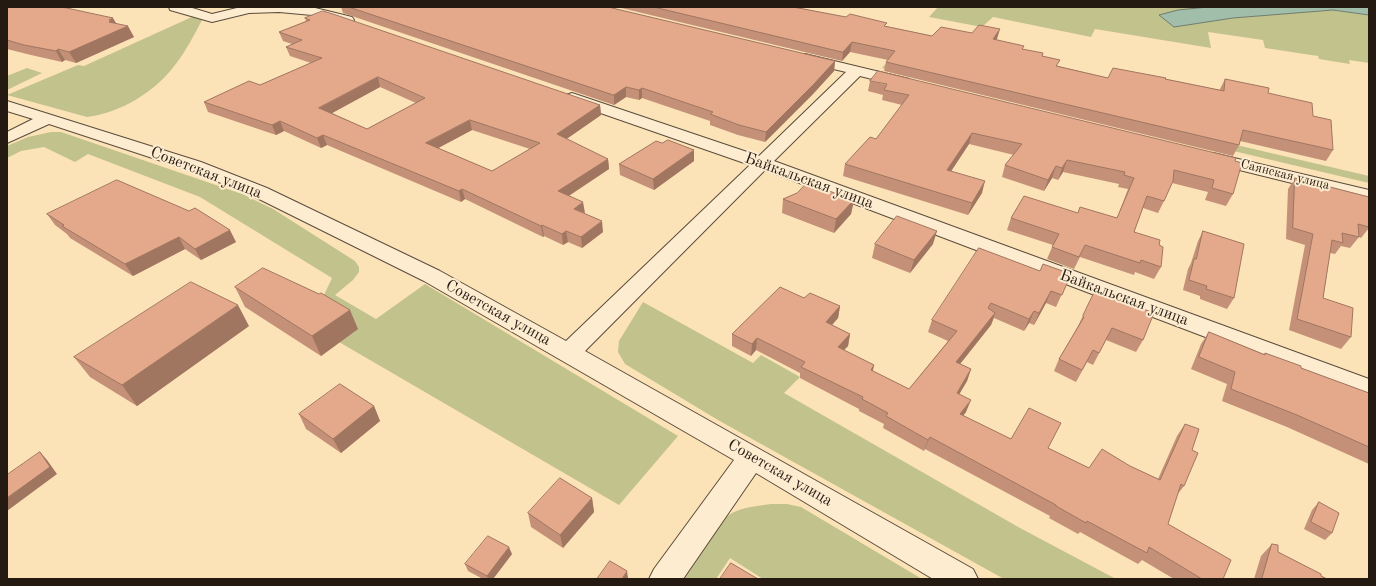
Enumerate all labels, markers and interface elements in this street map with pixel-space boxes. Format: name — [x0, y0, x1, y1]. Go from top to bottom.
street label: Советская улица — [148, 143, 264, 203]
street label: Байкальская улица — [742, 149, 876, 213]
street label: Саянская улица — [1239, 156, 1331, 194]
street label: Байкальская улица — [1057, 266, 1191, 330]
street label: Советская улица — [442, 276, 554, 350]
street label: Советская улица — [724, 435, 836, 511]

